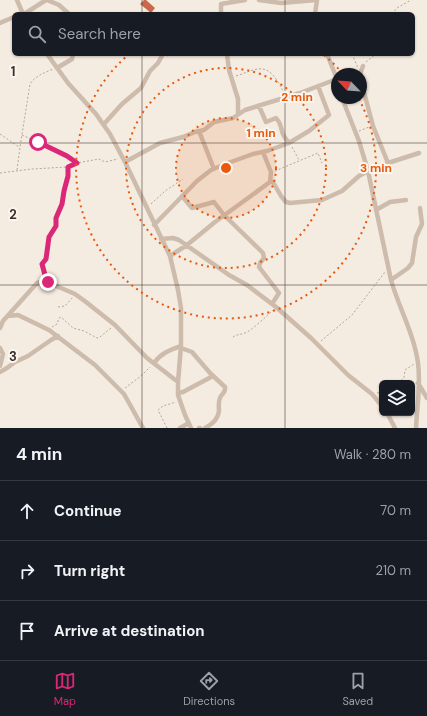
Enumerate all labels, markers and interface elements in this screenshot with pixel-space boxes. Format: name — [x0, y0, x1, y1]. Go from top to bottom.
search box — [12, 12, 415, 56]
icon: search — [26, 23, 48, 45]
text: Search here — [58, 24, 141, 44]
text: 1 — [11, 63, 15, 80]
north arrow — [331, 68, 367, 104]
text: 2 min — [281, 89, 313, 105]
text: 1 min — [246, 125, 276, 141]
route start — [29, 133, 47, 151]
text: 3 min — [360, 160, 392, 176]
centre of rings — [219, 161, 233, 175]
text: 2 — [9, 206, 17, 223]
route end — [39, 273, 57, 291]
text: 3 — [9, 348, 17, 365]
map controls — [379, 380, 415, 416]
button: layers — [379, 380, 415, 416]
text: 4 min — [16, 443, 62, 465]
text: Walk · 280 m — [334, 446, 411, 463]
icon: ahead — [16, 500, 38, 522]
text: Continue — [54, 501, 122, 521]
text: 70 m — [380, 502, 411, 519]
icon: right — [16, 560, 38, 582]
text: Turn right — [54, 561, 125, 581]
text: 210 m — [376, 562, 411, 579]
icon: arrive — [16, 620, 38, 642]
text: Arrive at destination — [54, 621, 205, 641]
tab: Map — [54, 670, 76, 708]
tab: Directions — [183, 670, 235, 708]
tab: Saved — [342, 670, 373, 708]

